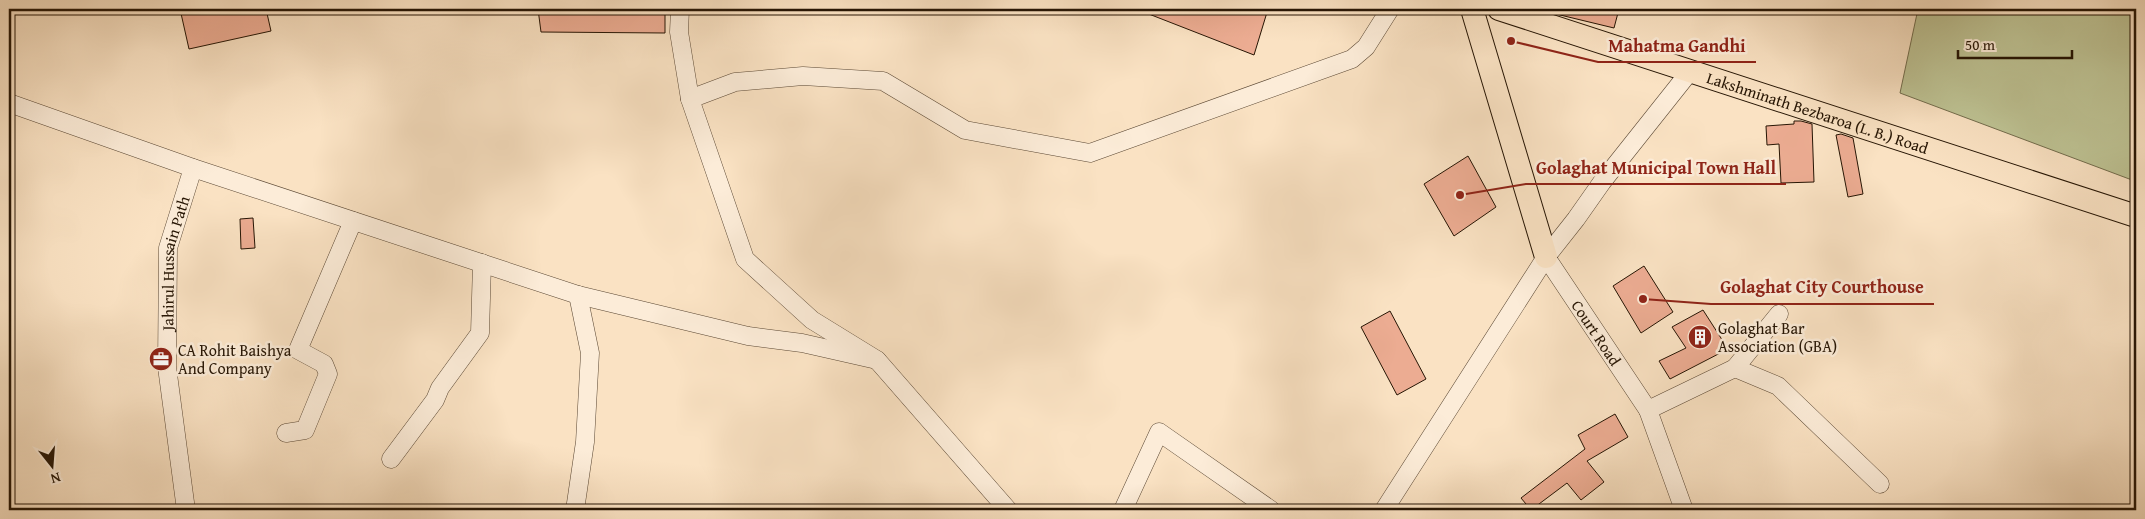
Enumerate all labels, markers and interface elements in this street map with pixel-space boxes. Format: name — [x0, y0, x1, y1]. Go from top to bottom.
scale bar — [1958, 28, 2071, 60]
callout: Mahatma Gandhi — [1598, 29, 1756, 62]
text: Mahatma Gandhi — [1608, 32, 1746, 59]
text: 50 m — [1965, 34, 1996, 55]
street label: Lakshminath Bezbaroa (L. B.) Road — [1704, 65, 1932, 160]
callout: Golaghat Municipal Town Hall — [1526, 151, 1786, 184]
text: Golaghat Municipal Town Hall — [1536, 154, 1776, 181]
street label: Jahirul Hussain Path — [155, 193, 196, 333]
callout: Golaghat City Courthouse — [1711, 271, 1934, 304]
text: Golaghat City Courthouse — [1720, 273, 1924, 300]
street label: Court Road — [1566, 295, 1627, 371]
place label: Golaghat Bar Association (GBA) — [1718, 316, 1837, 358]
building icon: Golaghat Bar Association (GBA) — [1687, 324, 1713, 350]
place label: CA Rohit Baishya And Company — [178, 338, 292, 380]
office icon: CA Rohit Baishya And Company — [148, 346, 174, 372]
north arrow — [28, 442, 78, 492]
text: N — [48, 468, 63, 490]

